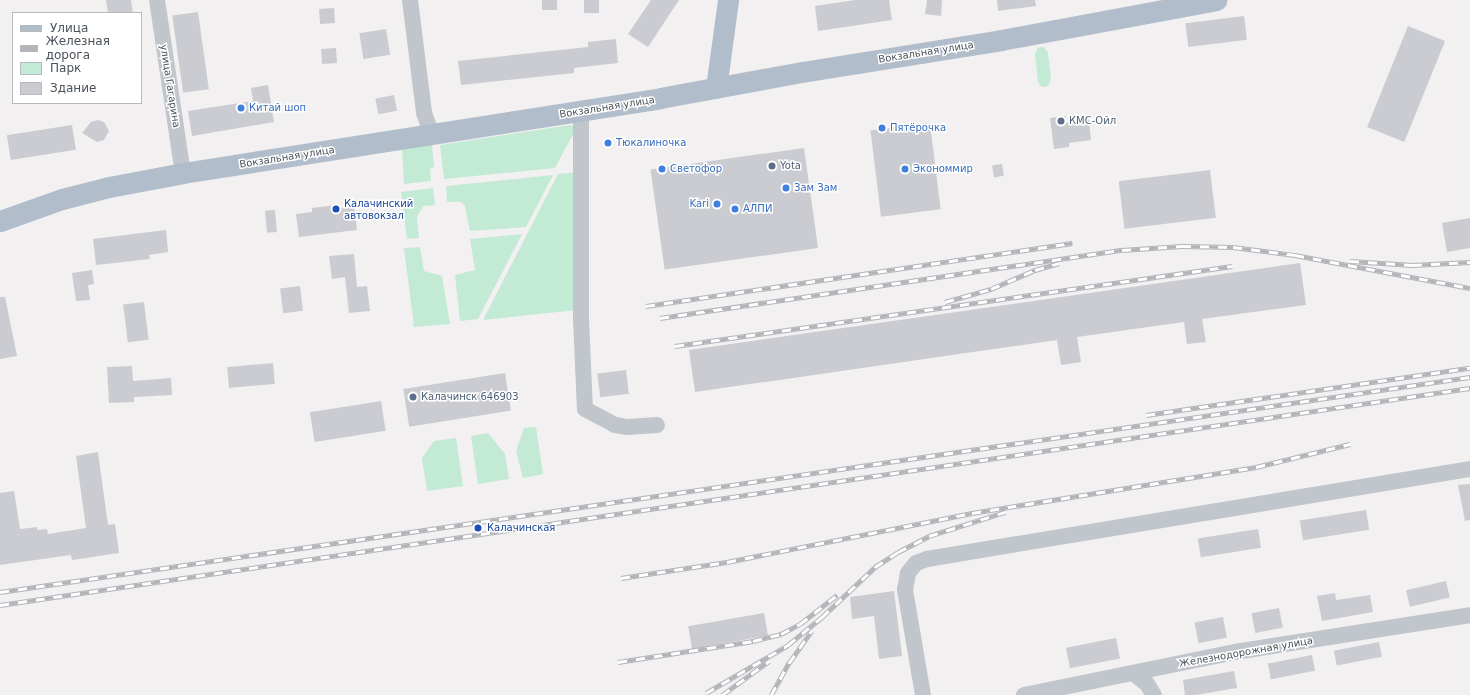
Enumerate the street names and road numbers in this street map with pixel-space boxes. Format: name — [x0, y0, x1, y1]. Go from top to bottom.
street label: Вокзальная улица — [877, 39, 975, 65]
street label: улица Гагарина — [158, 44, 182, 128]
street label: Вокзальная улица — [558, 94, 656, 120]
street label: Вокзальная улица — [238, 144, 336, 170]
street label: Железнодорожная улица — [1178, 634, 1314, 670]

